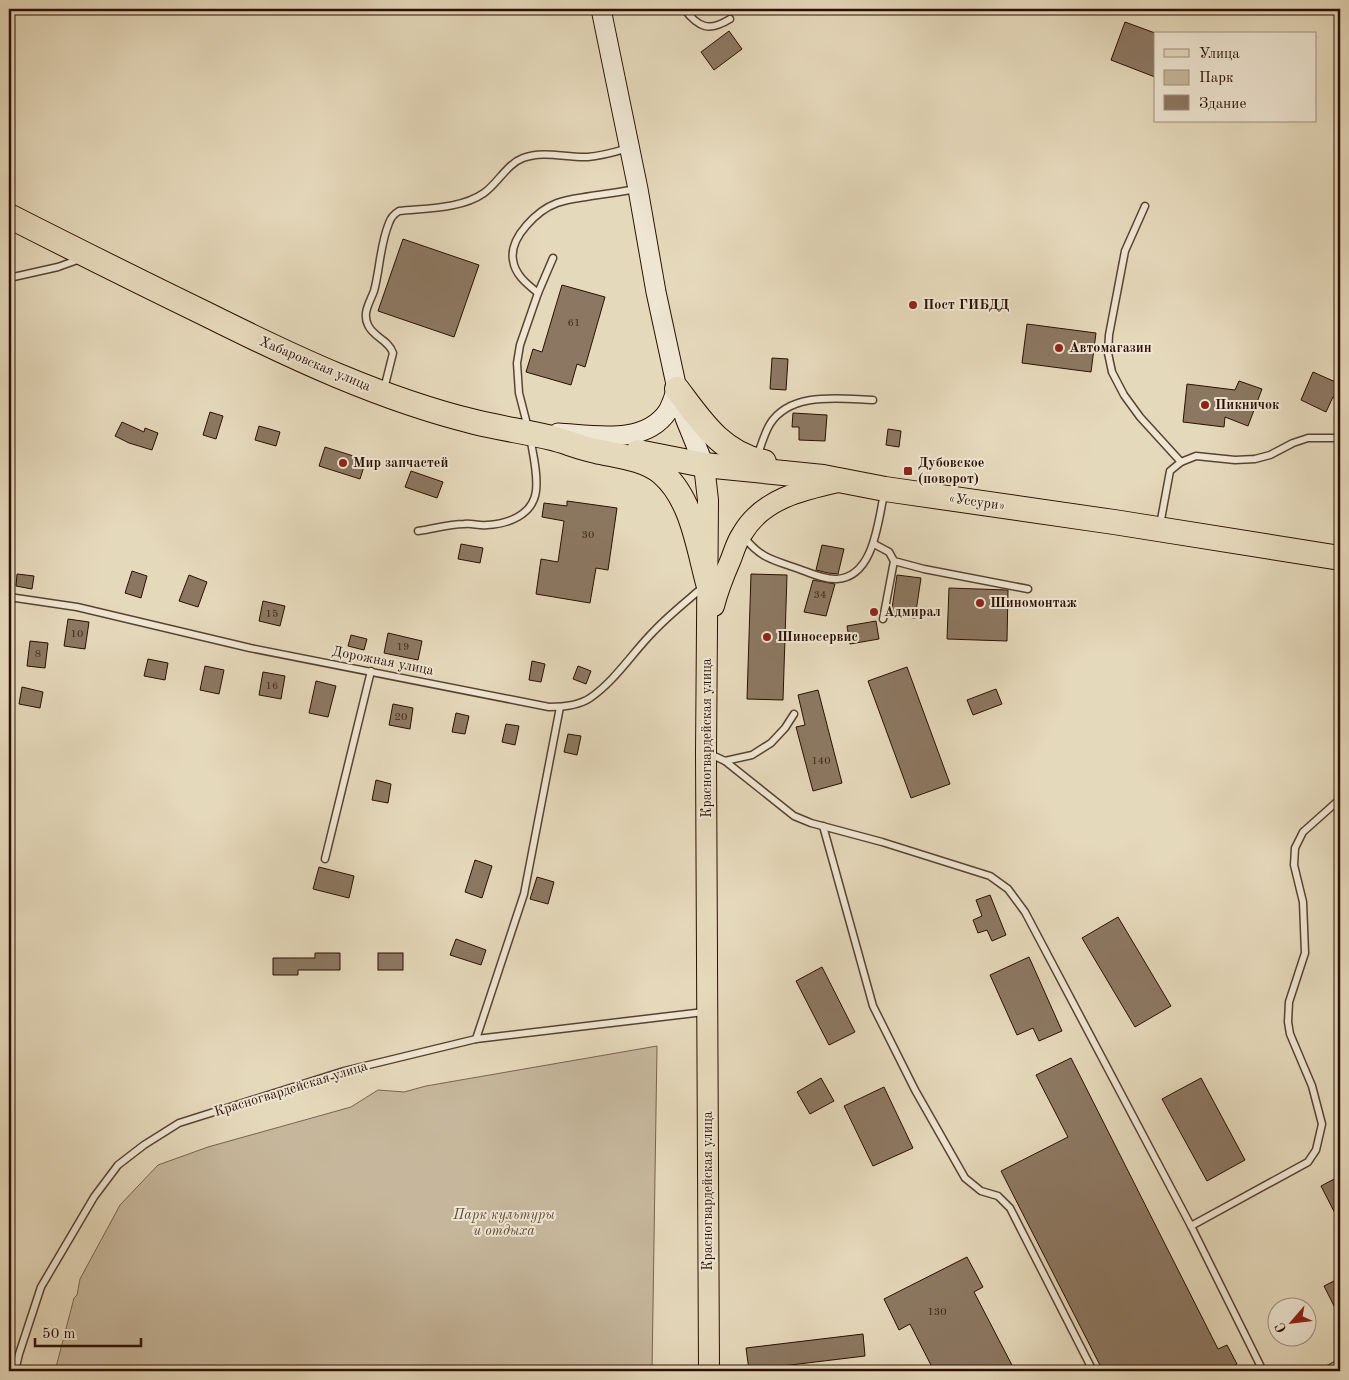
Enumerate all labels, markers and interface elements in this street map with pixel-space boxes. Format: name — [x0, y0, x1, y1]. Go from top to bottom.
legend — [1154, 32, 1316, 122]
text: Улица — [1199, 47, 1240, 62]
text: Парк — [1199, 71, 1234, 86]
text: Здание — [1199, 97, 1246, 112]
place label: Пост ГИБДД — [923, 298, 1009, 312]
marker: Пост ГИБДД — [907, 299, 919, 311]
house number: 61 — [568, 318, 580, 329]
street label: Хабаровская улица — [257, 334, 373, 394]
place label: Автомагазин — [1069, 341, 1152, 355]
marker: Автомагазин — [1053, 342, 1065, 354]
place label: Пикничок — [1215, 398, 1280, 412]
marker: Пикничок — [1199, 399, 1211, 411]
place label: Мир запчастей — [353, 456, 448, 470]
place label: Дубовское (поворот) — [918, 456, 984, 486]
marker: Мир запчастей — [337, 457, 349, 469]
marker: Дубовское (поворот) — [902, 465, 914, 477]
street label: «Уссури» — [948, 491, 1006, 513]
house number: 30 — [582, 530, 594, 541]
house number: 34 — [814, 590, 826, 601]
place label: Шиномонтаж — [990, 596, 1077, 610]
marker: Шиномонтаж — [974, 597, 986, 609]
place label: Адмирал — [884, 605, 941, 619]
marker: Адмирал — [868, 606, 880, 618]
house number: 15 — [266, 609, 278, 620]
house number: 10 — [71, 629, 83, 640]
place label: Шиносервис — [777, 630, 858, 644]
marker: Шиносервис — [761, 631, 773, 643]
house number: 19 — [397, 642, 409, 653]
street label: Дорожная улица — [331, 644, 435, 678]
house number: 8 — [35, 649, 41, 660]
street label: Красногвардейская улица — [700, 658, 714, 818]
house number: 16 — [266, 681, 278, 692]
house number: 20 — [395, 712, 407, 723]
house number: 140 — [811, 756, 831, 767]
street label: Красногвардейская улица — [213, 1059, 369, 1119]
street label: Красногвардейская улица — [701, 1111, 715, 1271]
park label: Парк культуры и отдыха — [452, 1208, 555, 1238]
north arrow — [1266, 1298, 1316, 1348]
house number: 130 — [927, 1307, 947, 1318]
scale bar — [35, 1315, 141, 1347]
text: С — [1273, 1320, 1290, 1335]
text: 50 m — [42, 1327, 76, 1342]

